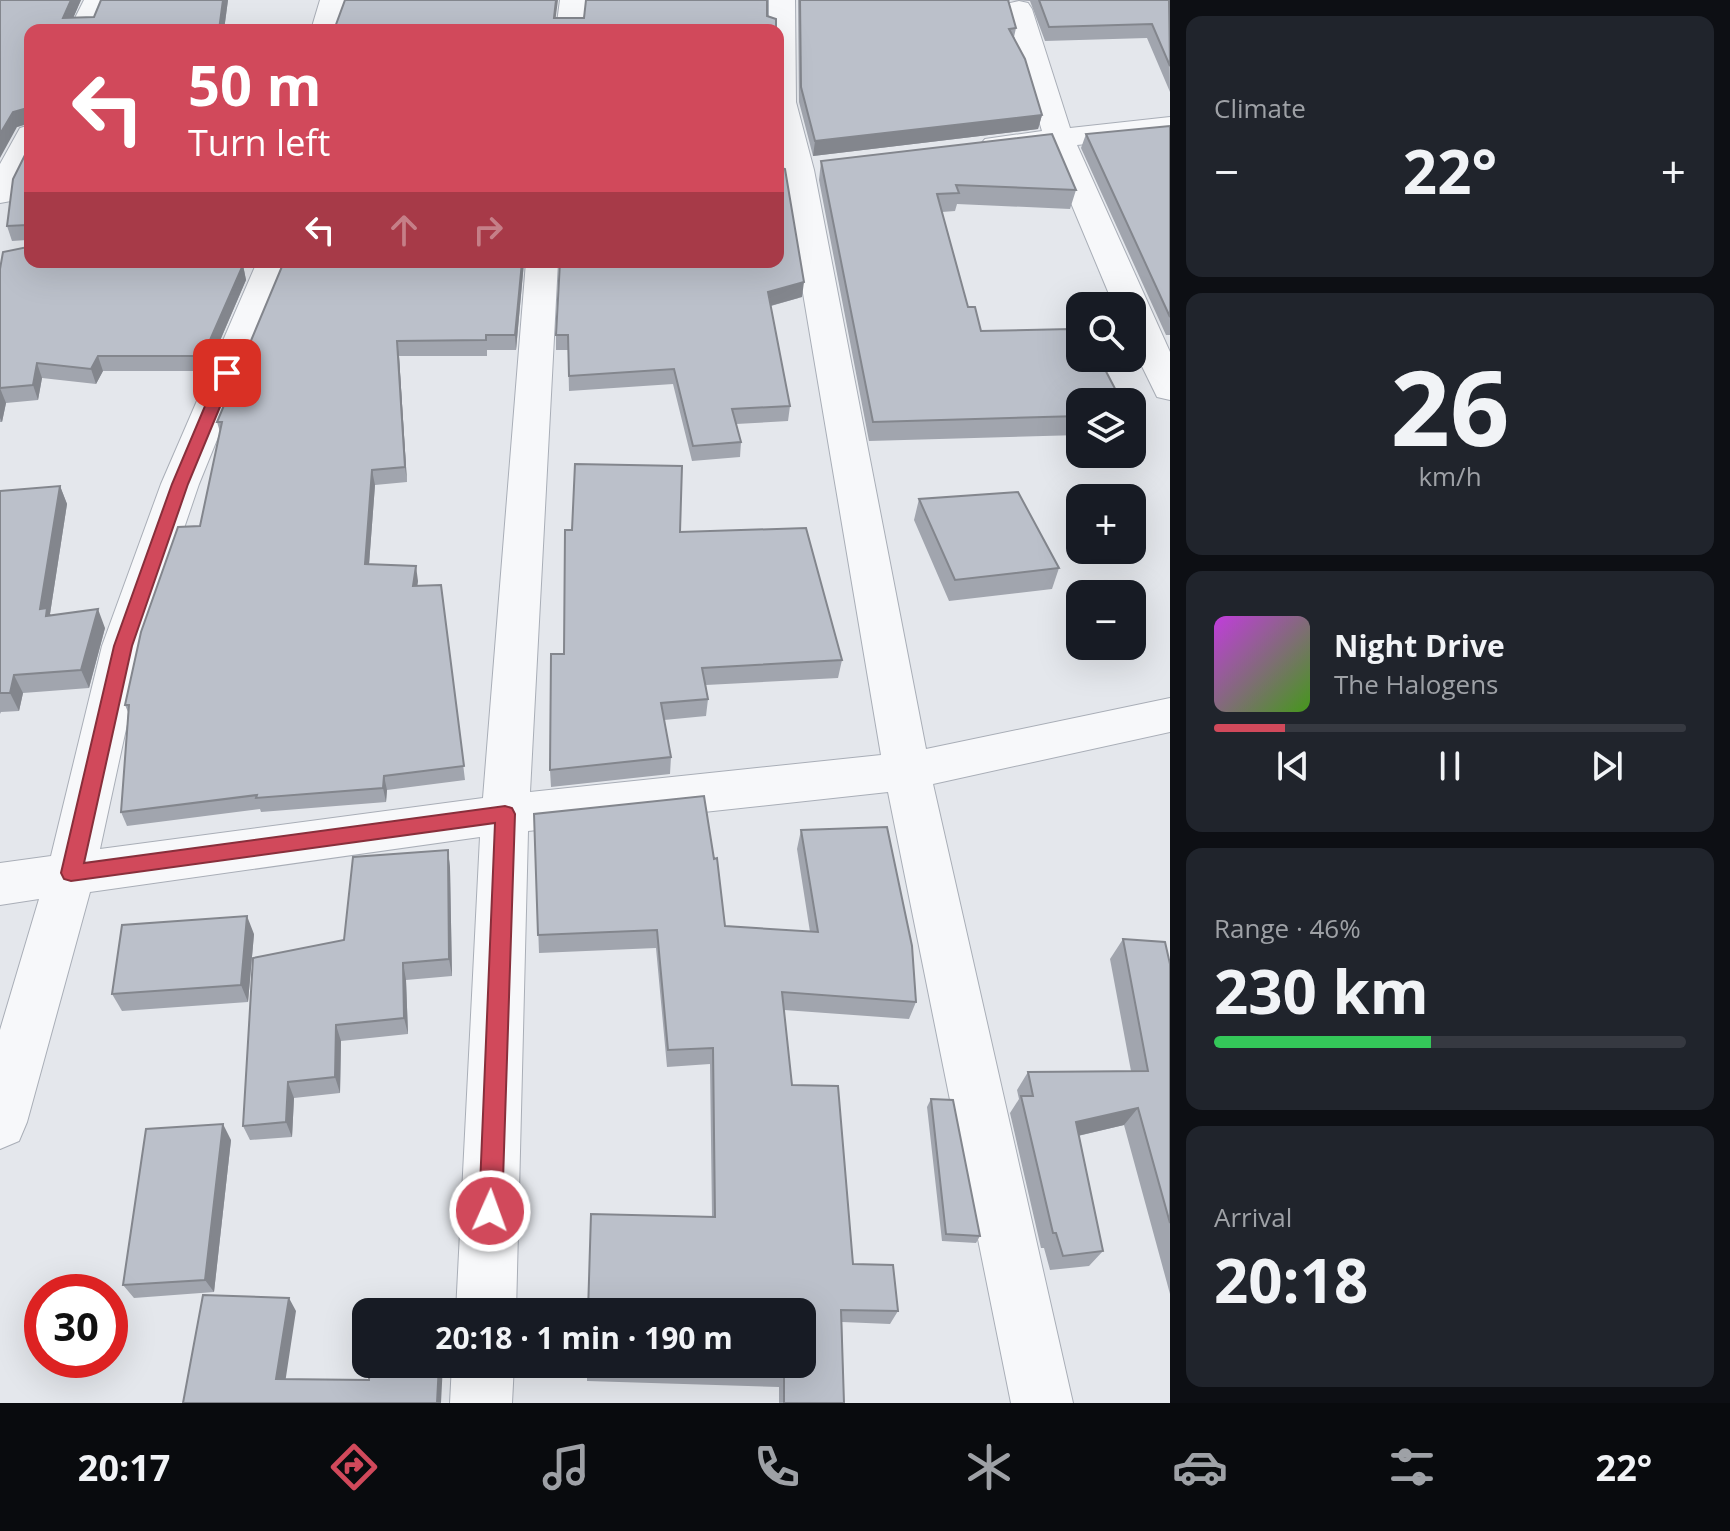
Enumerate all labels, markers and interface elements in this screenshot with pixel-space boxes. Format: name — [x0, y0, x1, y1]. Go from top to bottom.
text: 50 m — [188, 46, 322, 122]
icon: left — [56, 56, 160, 160]
text: Climate — [1214, 90, 1306, 126]
text: Turn left — [188, 118, 330, 167]
text: 22° — [1403, 130, 1497, 212]
text: − — [1214, 141, 1239, 201]
text: + — [1661, 141, 1686, 201]
icon: left — [298, 208, 342, 252]
icon: ahead — [382, 208, 426, 252]
icon: right — [466, 208, 510, 252]
map controls — [1066, 292, 1146, 660]
button: search — [1066, 292, 1146, 372]
text: 26 — [1391, 335, 1509, 476]
pin — [193, 339, 261, 407]
icon: arrive — [205, 351, 249, 395]
button: layers — [1066, 388, 1146, 468]
text: km/h — [1418, 458, 1482, 494]
button: + — [1066, 484, 1146, 564]
button: − — [1066, 580, 1146, 660]
text: Night Drive — [1334, 625, 1505, 666]
text: The Halogens — [1334, 666, 1499, 702]
icon: previous — [1271, 744, 1315, 788]
icon: pause — [1428, 744, 1472, 788]
icon: next — [1585, 744, 1629, 788]
text: Range · 46% — [1214, 910, 1361, 946]
text: 230 km — [1214, 950, 1429, 1032]
position arrow — [448, 1169, 532, 1253]
text: Arrival — [1214, 1199, 1292, 1235]
text: 20:18 — [1214, 1239, 1368, 1321]
speed limit sign: 30 — [24, 1274, 128, 1378]
text: 20:18 · 1 min · 190 m — [435, 1317, 733, 1358]
icon: directions — [326, 1439, 382, 1495]
icon: music — [538, 1439, 594, 1495]
icon: phone — [749, 1439, 805, 1495]
icon: climate — [961, 1439, 1017, 1495]
icon: car — [1172, 1439, 1228, 1495]
icon: filters — [1384, 1439, 1440, 1495]
text: 20:17 — [78, 1443, 170, 1492]
text: 22° — [1596, 1443, 1652, 1492]

